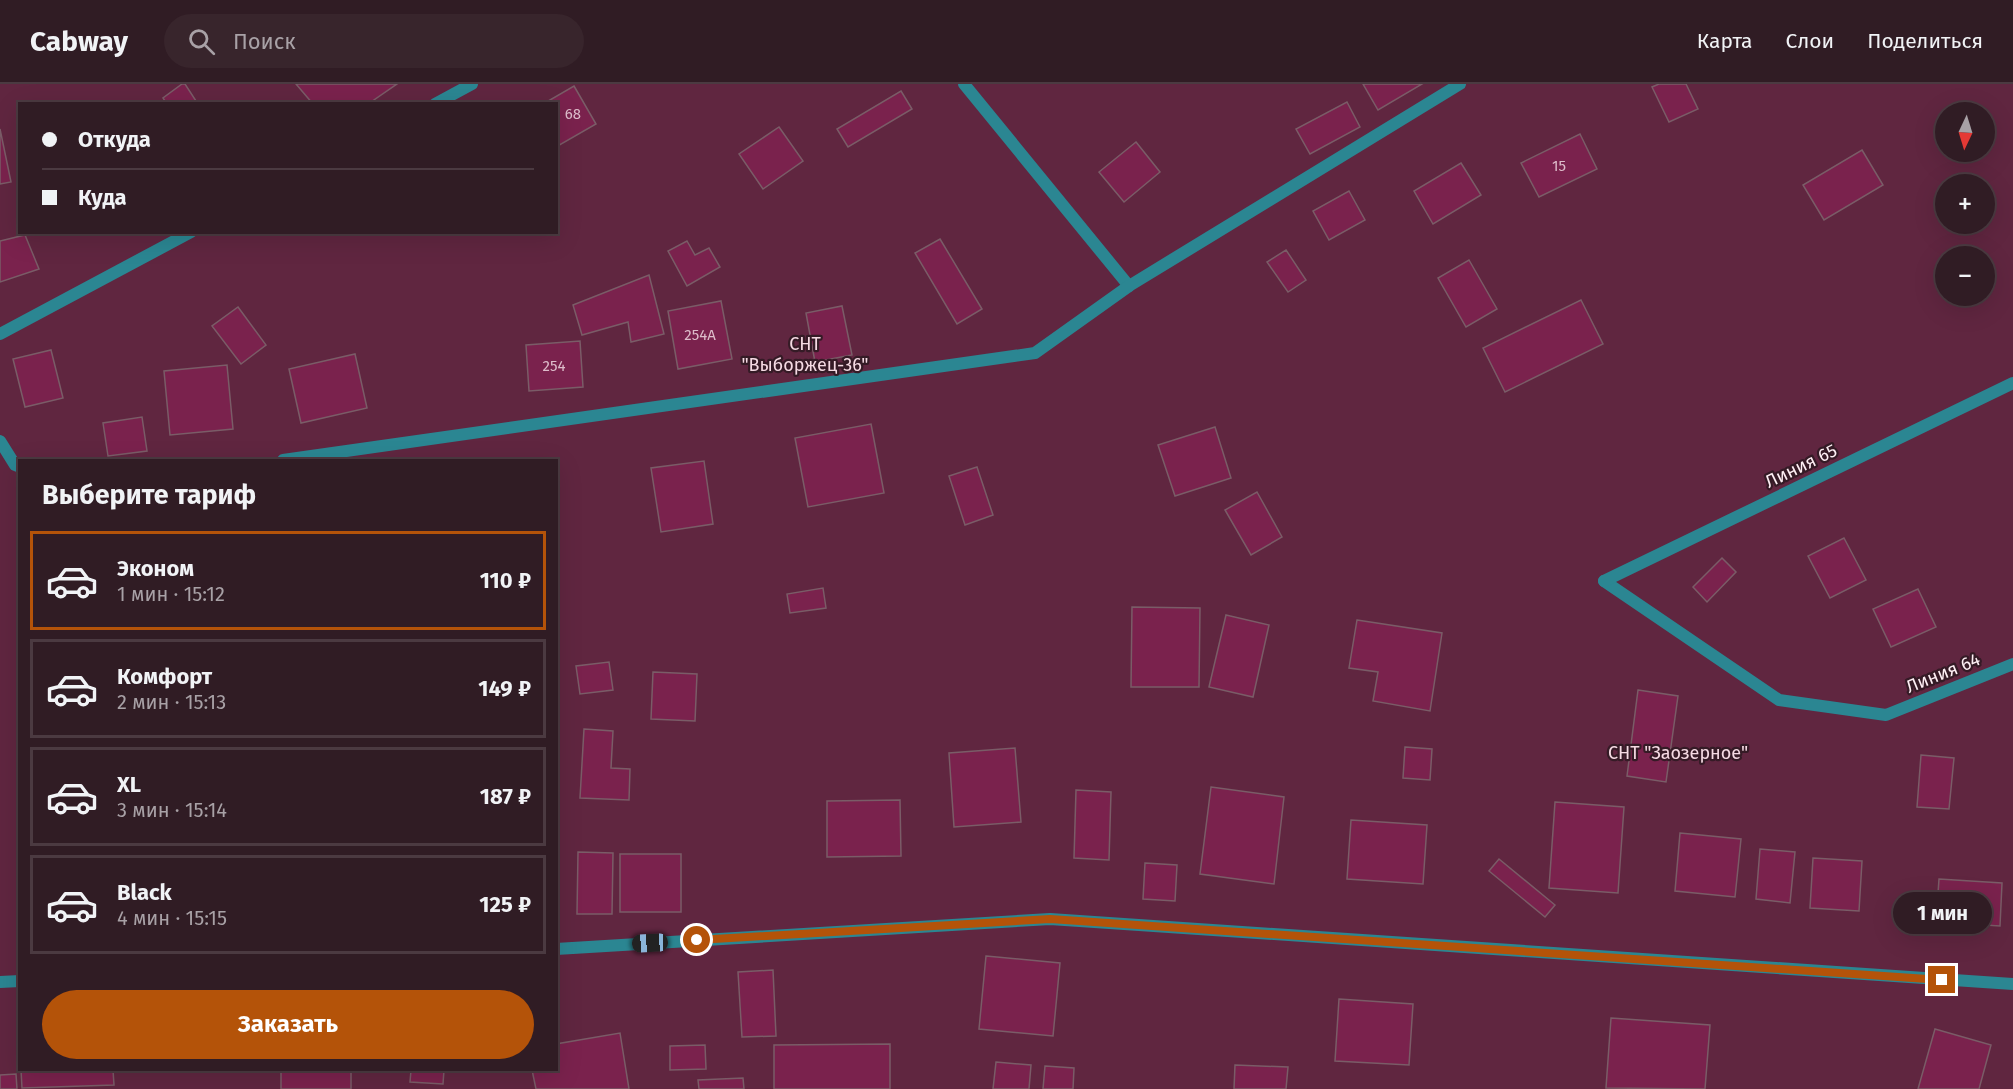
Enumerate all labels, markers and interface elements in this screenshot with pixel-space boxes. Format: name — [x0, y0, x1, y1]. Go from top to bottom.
search box — [164, 14, 584, 68]
text: Cabway — [30, 25, 128, 58]
icon: search — [185, 25, 218, 58]
text: Поиск — [233, 28, 296, 55]
text: Карта — [1697, 28, 1753, 54]
text: Слои — [1786, 28, 1834, 54]
text: Поделиться — [1867, 28, 1983, 54]
north arrow — [1935, 102, 1995, 162]
map controls — [1935, 102, 1995, 306]
house number: 68 — [565, 105, 581, 123]
text: Откуда — [78, 126, 151, 153]
house number: 15 — [1552, 157, 1566, 175]
button: + — [1935, 174, 1995, 234]
text: Куда — [78, 184, 127, 211]
button: − — [1935, 246, 1995, 306]
house number: 254А — [684, 326, 716, 344]
park label: СНТ "Выборжец-36" — [741, 333, 869, 376]
house number: 254 — [543, 357, 565, 375]
street label: Линия 65 — [1761, 439, 1841, 493]
text: Выберите тариф — [42, 479, 256, 511]
icon: car — [45, 554, 99, 608]
text: Эконом — [117, 555, 194, 582]
text: 110 ₽ — [480, 567, 531, 594]
text: 1 мин · 15:12 — [117, 582, 225, 606]
street label: Линия 64 — [1903, 648, 1984, 698]
icon: car — [45, 662, 99, 716]
text: Комфорт — [117, 663, 212, 690]
text: 149 ₽ — [478, 675, 531, 702]
text: 2 мин · 15:13 — [117, 690, 226, 714]
park label: СНТ "Заозерное" — [1608, 742, 1748, 764]
icon: car — [45, 770, 99, 824]
text: XL — [117, 771, 141, 798]
text: 187 ₽ — [480, 783, 531, 810]
text: 3 мин · 15:14 — [117, 798, 227, 822]
icon: car — [45, 878, 99, 932]
text: Black — [117, 879, 172, 906]
text: 125 ₽ — [479, 891, 531, 918]
callout: 1 мин — [1892, 893, 1992, 935]
text: 1 мин — [1917, 901, 1968, 925]
text: 4 мин · 15:15 — [117, 906, 227, 930]
route start — [683, 926, 710, 953]
car — [632, 933, 668, 953]
route end — [1928, 966, 1955, 993]
button: Заказать — [42, 990, 534, 1059]

